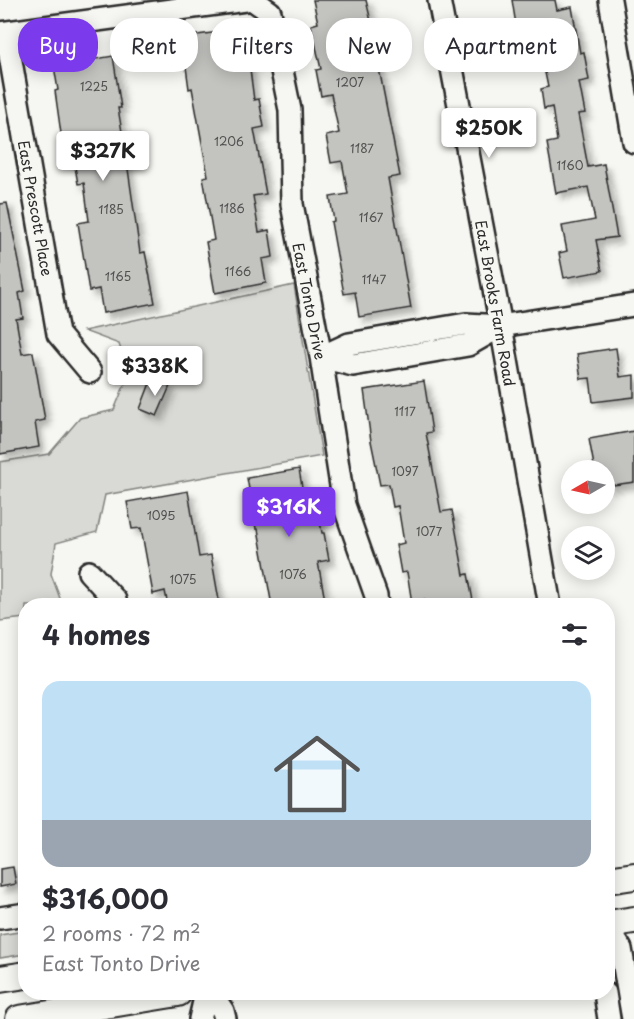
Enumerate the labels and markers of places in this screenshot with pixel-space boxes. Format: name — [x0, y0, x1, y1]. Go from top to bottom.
pin: $250K — [447, 108, 531, 159]
pin: $327K — [61, 131, 145, 182]
pin: $338K — [113, 346, 197, 397]
pin: $316K — [247, 487, 331, 538]

